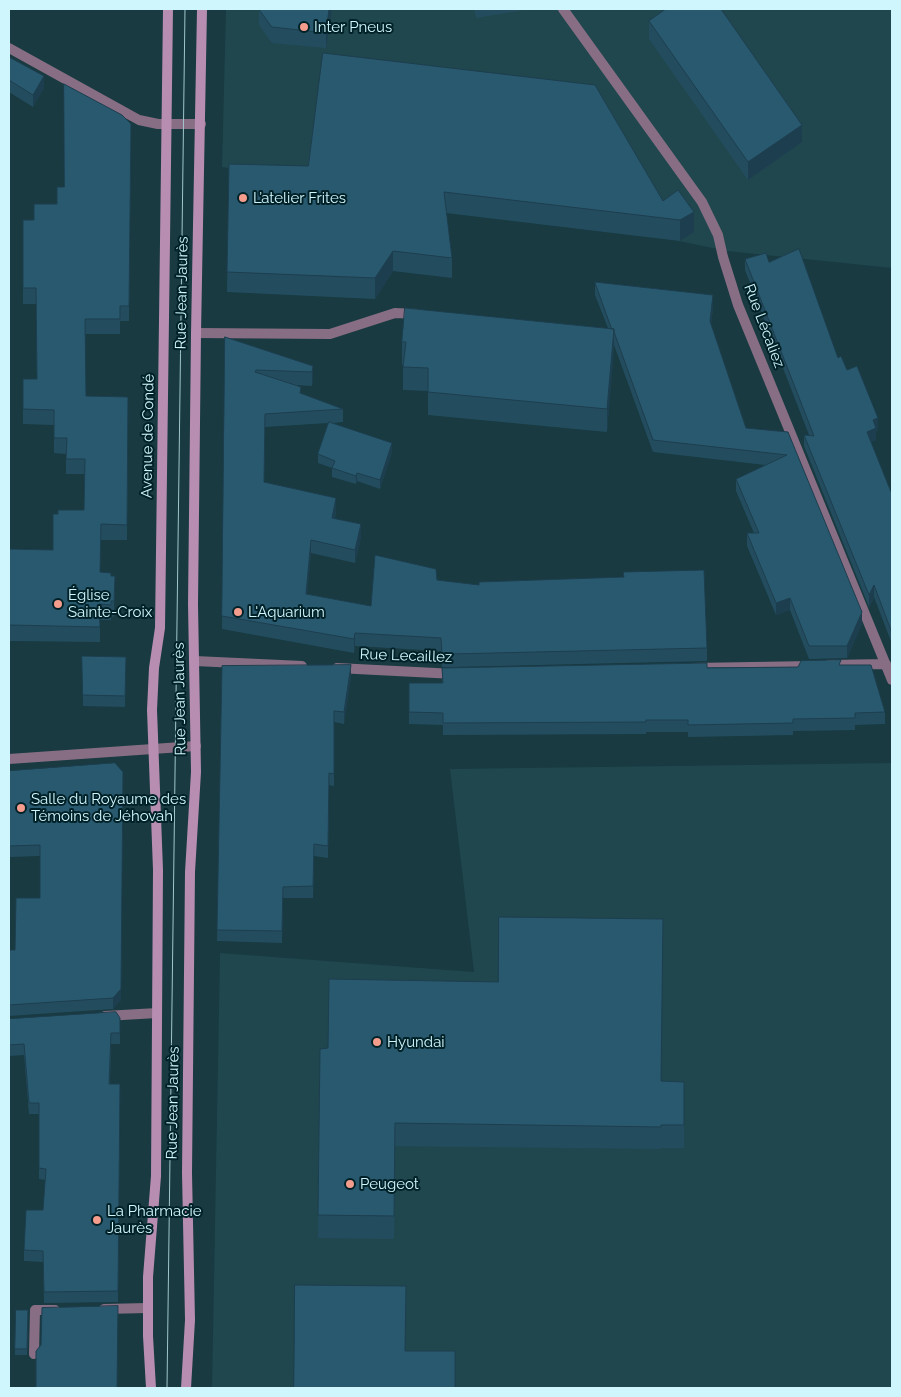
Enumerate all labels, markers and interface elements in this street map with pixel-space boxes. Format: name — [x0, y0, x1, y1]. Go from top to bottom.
place label: Inter Pneus — [314, 18, 392, 36]
marker: Inter Pneus — [298, 21, 310, 33]
place label: L’atelier Frites — [253, 189, 346, 207]
marker: L’atelier Frites — [237, 192, 249, 204]
street label: Rue Jean Jaurès — [172, 236, 192, 350]
street label: Rue Lécaliez — [740, 281, 788, 371]
street label: Avenue de Condé — [138, 374, 158, 498]
place label: Église Sainte-Croix — [68, 586, 152, 621]
marker: Église Sainte-Croix — [52, 598, 64, 610]
place label: L'Aquarium — [248, 603, 325, 621]
marker: L'Aquarium — [232, 606, 244, 618]
street label: Rue Jean Jaurès — [170, 642, 190, 756]
street label: Rue Lecaillez — [359, 645, 453, 667]
place label: Salle du Royaume des Témoins de Jéhovah — [31, 790, 186, 825]
marker: Salle du Royaume des Témoins de Jéhovah — [15, 802, 27, 814]
place label: Hyundai — [387, 1033, 445, 1051]
marker: Hyundai — [371, 1036, 383, 1048]
street label: Rue Jean Jaurès — [163, 1046, 183, 1160]
place label: Peugeot — [360, 1175, 419, 1193]
marker: Peugeot — [344, 1178, 356, 1190]
place label: La Pharmacie Jaurès — [107, 1202, 202, 1237]
marker: La Pharmacie Jaurès — [91, 1214, 103, 1226]

